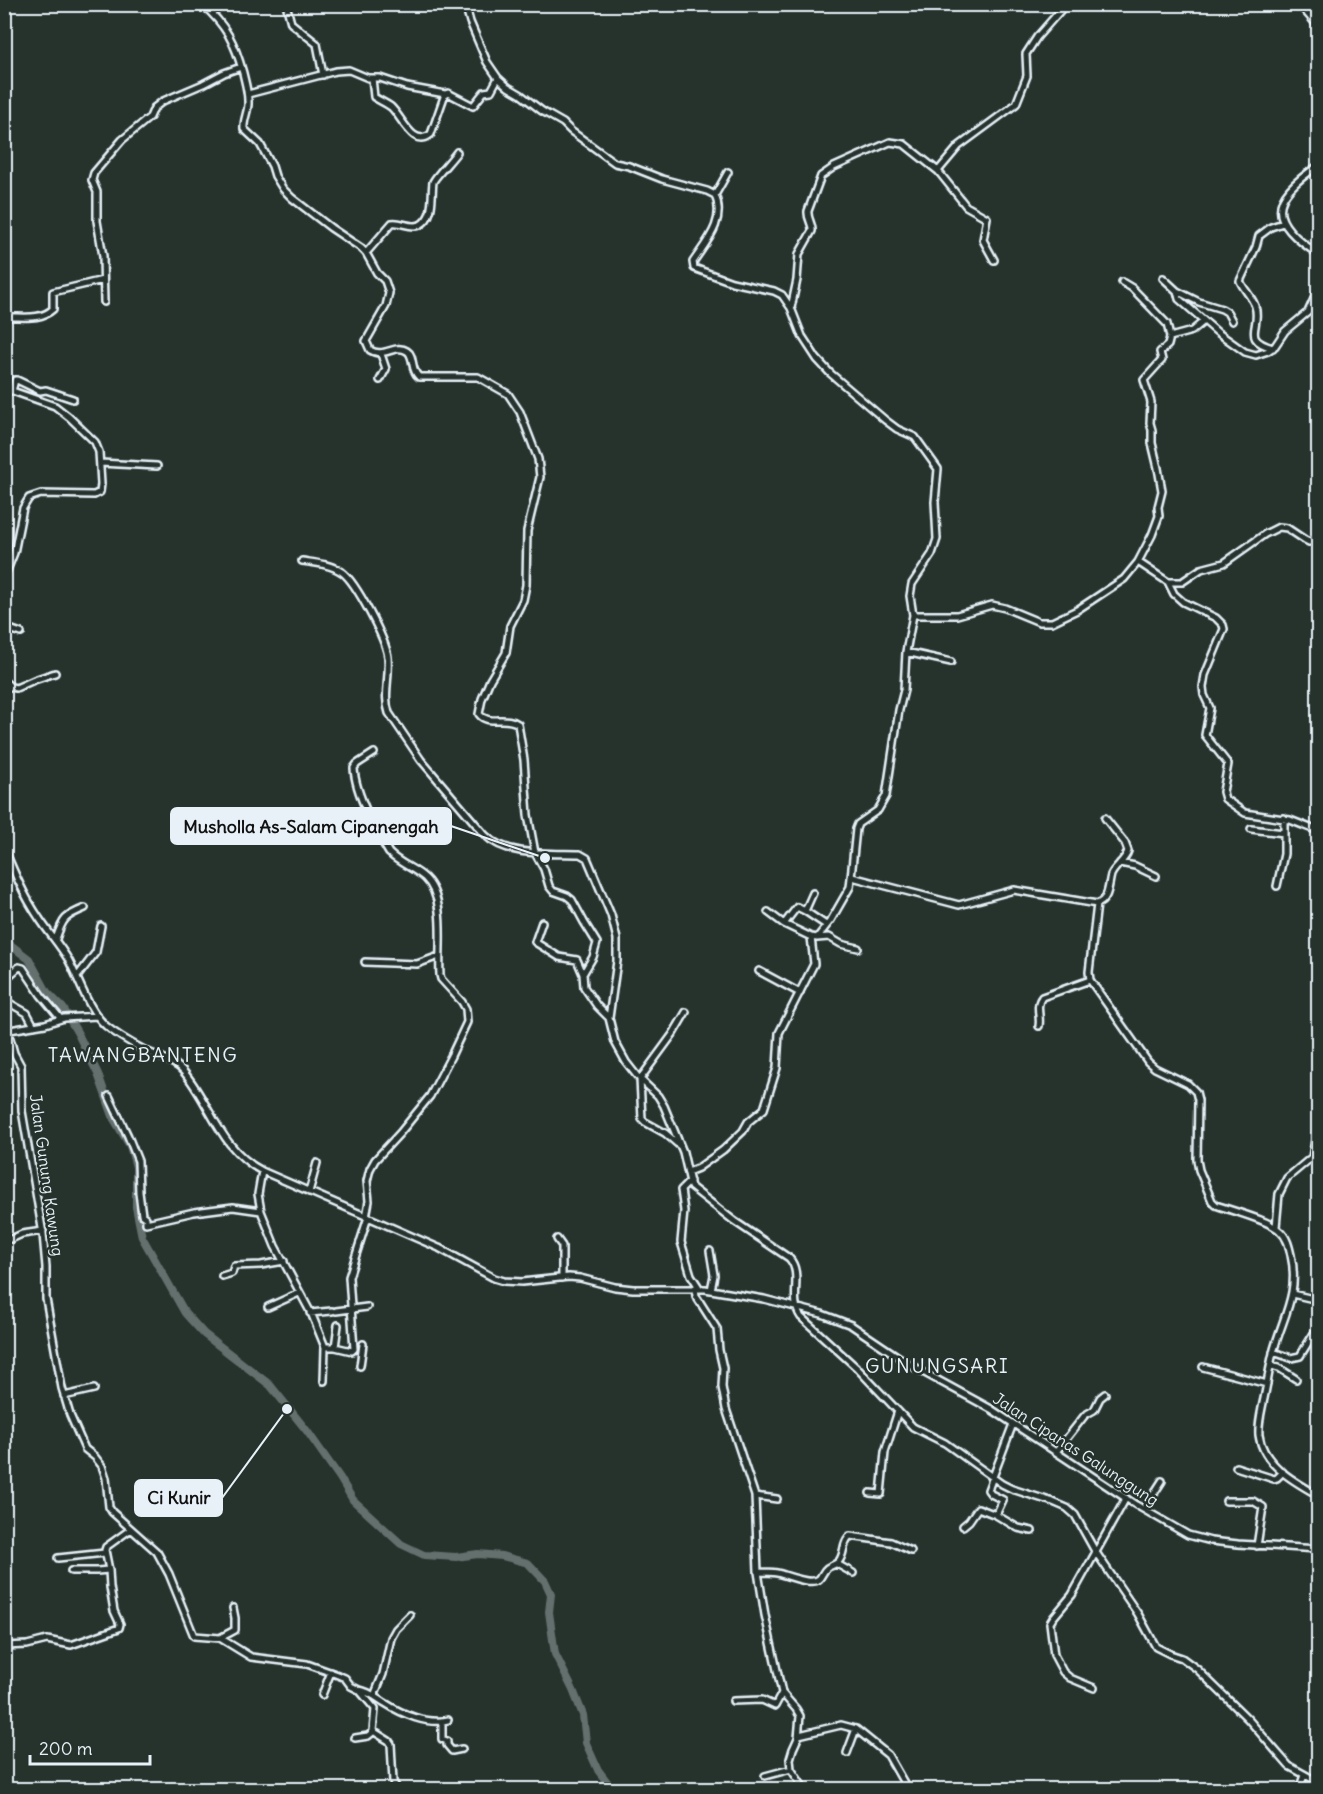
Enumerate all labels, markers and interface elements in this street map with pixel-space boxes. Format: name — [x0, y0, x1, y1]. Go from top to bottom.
callout: Musholla As-Salam Cipanengah — [171, 808, 451, 844]
text: Musholla As-Salam Cipanengah — [183, 815, 439, 838]
district label: TAWANGBANTENG — [48, 1042, 238, 1067]
street label: Jalan Gunung Kawung — [26, 1093, 68, 1257]
district label: GUNUNGSARI — [865, 1353, 1009, 1378]
street label: Jalan Cipanas Galunggung — [990, 1388, 1162, 1510]
callout: Ci Kunir — [135, 1480, 222, 1516]
text: Ci Kunir — [147, 1486, 211, 1509]
scale bar — [30, 1728, 150, 1766]
text: 200 m — [39, 1737, 93, 1760]

